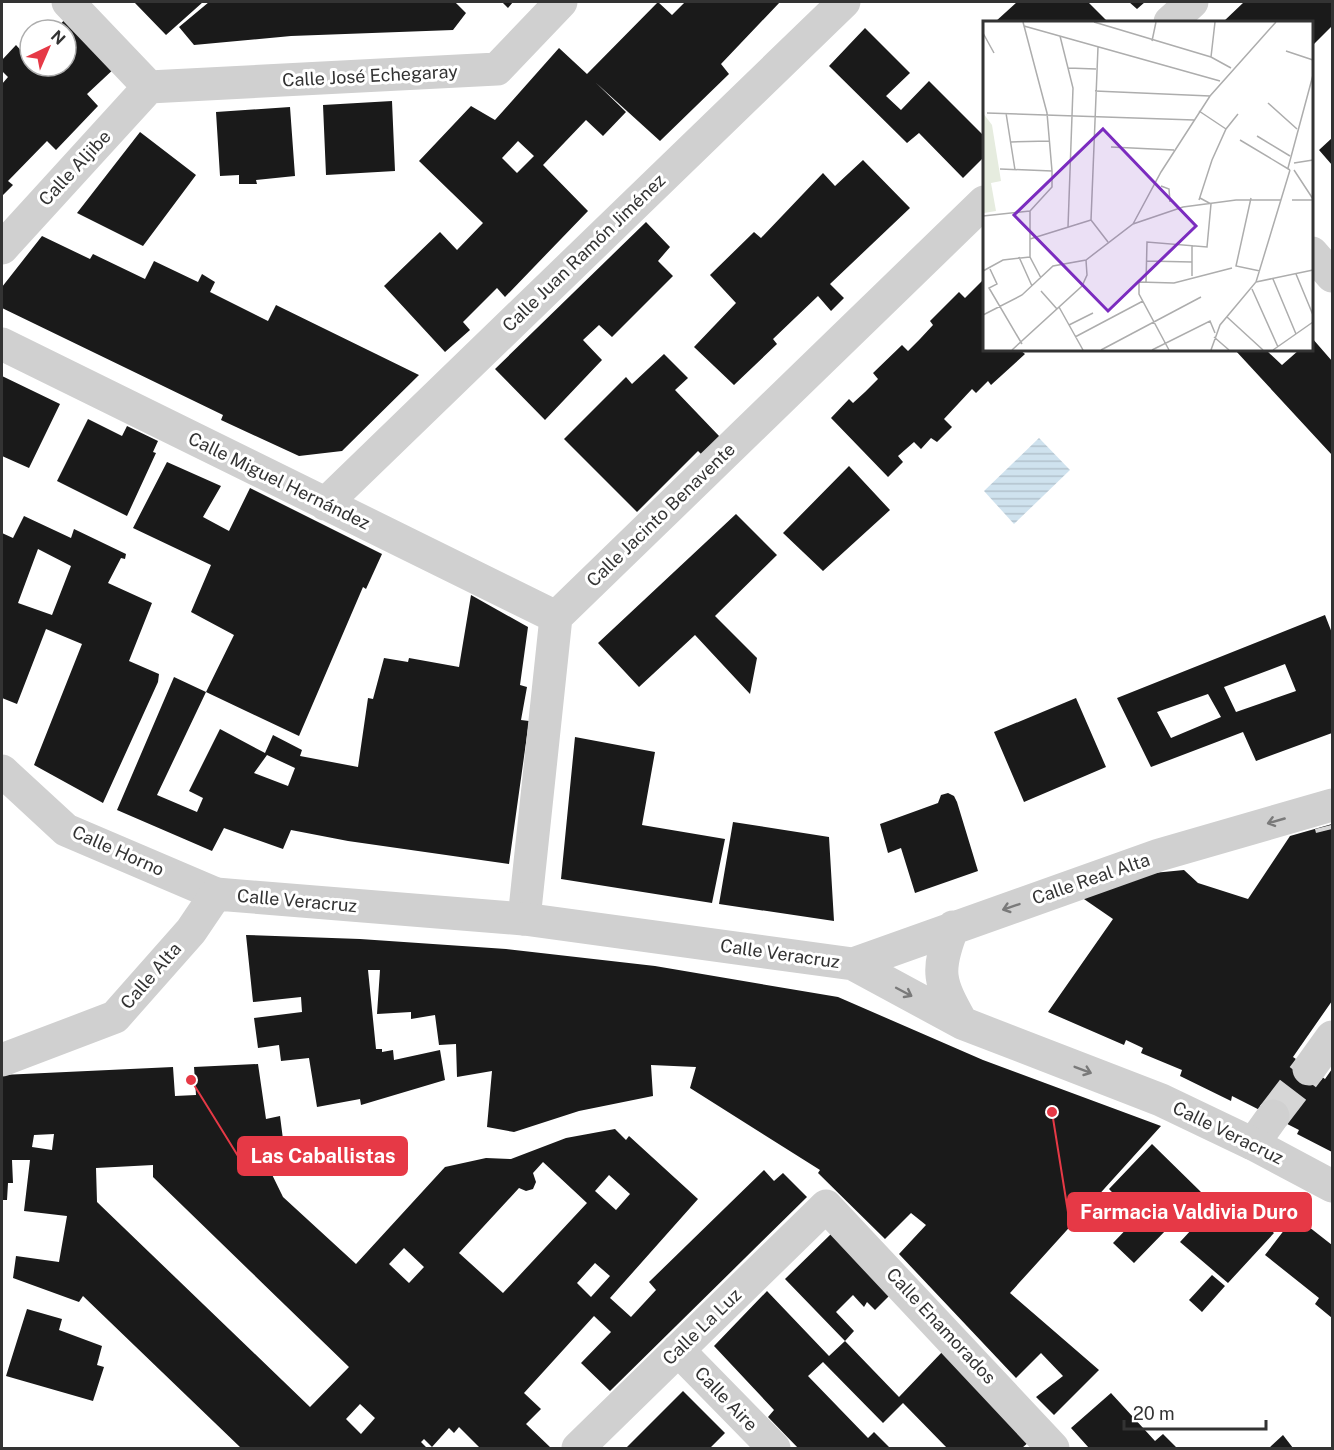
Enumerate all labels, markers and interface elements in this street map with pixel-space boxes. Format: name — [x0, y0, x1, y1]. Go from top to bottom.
north arrow — [18, 18, 78, 78]
inset map — [983, 21, 1313, 351]
text: N — [47, 26, 69, 49]
street label: Calle José Echegaray — [282, 60, 459, 91]
street label: Calle Aljibe — [34, 126, 115, 210]
street label: Calle Juan Ramón Jiménez — [498, 169, 669, 336]
street label: Calle Miguel Hernández — [185, 427, 374, 534]
street label: Calle Jacinto Benavente — [582, 438, 739, 591]
one-way arrow — [1267, 816, 1286, 827]
street label: Calle Horno — [69, 821, 167, 880]
street label: Calle Real Alta — [1029, 849, 1152, 908]
street label: Calle Veracruz — [236, 885, 358, 916]
one-way arrow — [1002, 902, 1021, 913]
street label: Calle Veracruz — [719, 935, 841, 972]
street label: Calle Alta — [116, 938, 185, 1013]
one-way arrow — [895, 987, 913, 998]
one-way arrow — [1073, 1065, 1091, 1076]
street label: Calle Veracruz — [1170, 1097, 1287, 1168]
callout: Las Caballistas — [238, 1137, 407, 1175]
text: Las Caballistas — [250, 1144, 396, 1168]
callout: Farmacia Valdivia Duro — [1068, 1193, 1311, 1231]
text: Farmacia Valdivia Duro — [1080, 1200, 1298, 1224]
street label: Calle Enamorados — [882, 1263, 1000, 1388]
street label: Calle La Luz — [658, 1284, 745, 1369]
street label: Calle Aire — [691, 1362, 762, 1435]
scale bar — [1124, 1393, 1266, 1431]
text: 20 m — [1133, 1403, 1175, 1424]

